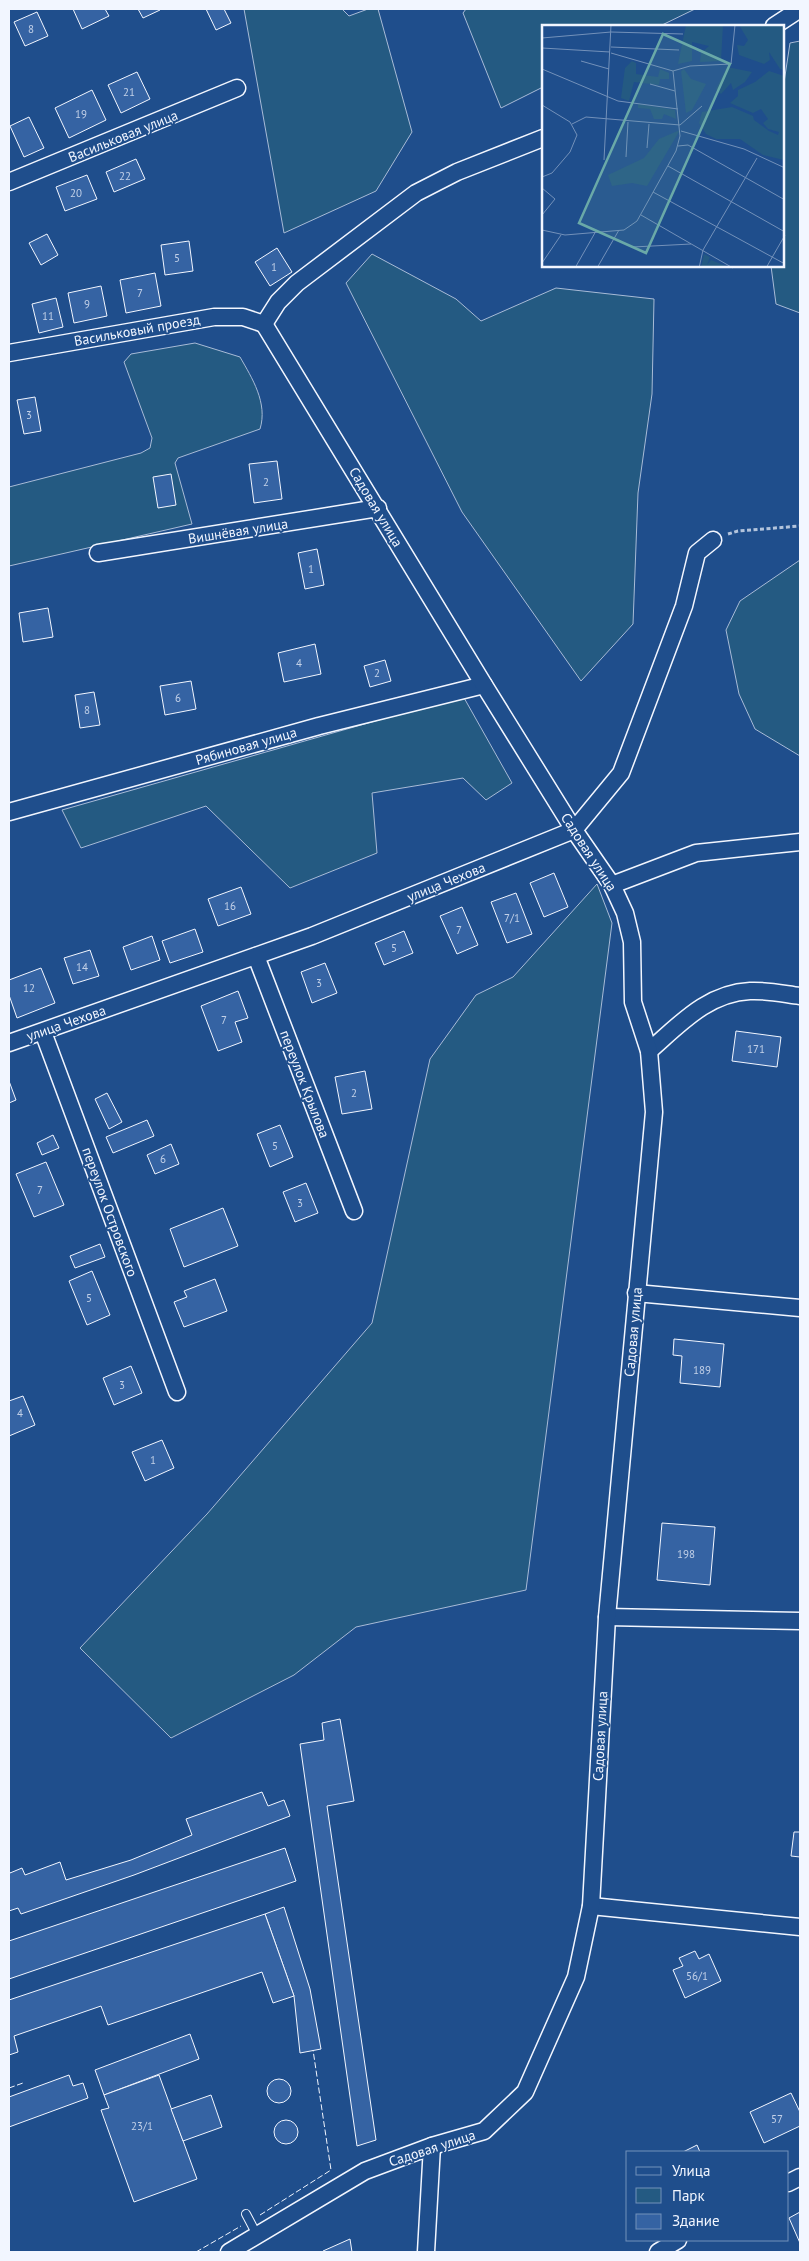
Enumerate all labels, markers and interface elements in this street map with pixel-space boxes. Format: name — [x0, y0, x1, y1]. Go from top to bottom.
house number: 8 — [28, 22, 34, 36]
inset map — [542, 25, 784, 268]
house number: 21 — [123, 85, 135, 99]
street label: Васильковая улица — [66, 106, 180, 166]
house number: 19 — [75, 107, 87, 121]
house number: 22 — [119, 169, 131, 183]
house number: 20 — [70, 186, 82, 200]
house number: 5 — [174, 251, 180, 265]
house number: 1 — [271, 260, 277, 274]
house number: 7 — [137, 286, 143, 300]
house number: 9 — [84, 297, 90, 311]
house number: 11 — [42, 309, 54, 323]
street label: Васильковый проезд — [73, 310, 202, 350]
house number: 3 — [26, 408, 32, 422]
street label: Садовая улица — [345, 464, 407, 550]
house number: 2 — [263, 475, 269, 489]
street label: Вишнёвая улица — [187, 514, 289, 548]
house number: 1 — [308, 562, 314, 576]
house number: 4 — [296, 656, 302, 670]
house number: 2 — [374, 666, 380, 680]
house number: 6 — [175, 691, 181, 705]
house number: 8 — [84, 703, 90, 717]
street label: Рябиновая улица — [193, 723, 299, 769]
street label: Садовая улица — [557, 809, 621, 895]
street label: улица Чехова — [404, 858, 488, 906]
house number: 16 — [224, 899, 236, 913]
house number: 7/1 — [504, 911, 520, 925]
house number: 7 — [456, 923, 462, 937]
house number: 5 — [391, 941, 397, 955]
house number: 14 — [76, 960, 88, 974]
house number: 3 — [316, 976, 322, 990]
house number: 12 — [23, 981, 35, 995]
street label: улица Чехова — [24, 1001, 108, 1045]
house number: 7 — [221, 1013, 227, 1027]
street label: переулок Крылова — [276, 1027, 334, 1141]
house number: 171 — [747, 1042, 765, 1056]
house number: 2 — [351, 1086, 357, 1100]
house number: 5 — [272, 1139, 278, 1153]
street label: переулок Островского — [78, 1145, 142, 1279]
house number: 6 — [160, 1152, 166, 1166]
house number: 7 — [37, 1183, 43, 1197]
house number: 3 — [297, 1196, 303, 1210]
street label: Садовая улица — [620, 1286, 646, 1378]
house number: 5 — [86, 1291, 92, 1305]
house number: 189 — [693, 1363, 711, 1377]
house number: 3 — [119, 1378, 125, 1392]
house number: 4 — [17, 1406, 23, 1420]
house number: 1 — [150, 1453, 156, 1467]
house number: 198 — [677, 1547, 695, 1561]
street label: Садовая улица — [589, 1691, 611, 1781]
house number: 56/1 — [686, 1969, 708, 1983]
house number: 57 — [771, 2112, 783, 2126]
house number: 23/1 — [131, 2119, 153, 2133]
street label: Садовая улица — [386, 2126, 478, 2170]
legend — [626, 2151, 789, 2241]
text: Улица — [672, 2161, 710, 2180]
text: Парк — [672, 2186, 705, 2205]
text: Здание — [672, 2211, 720, 2230]

